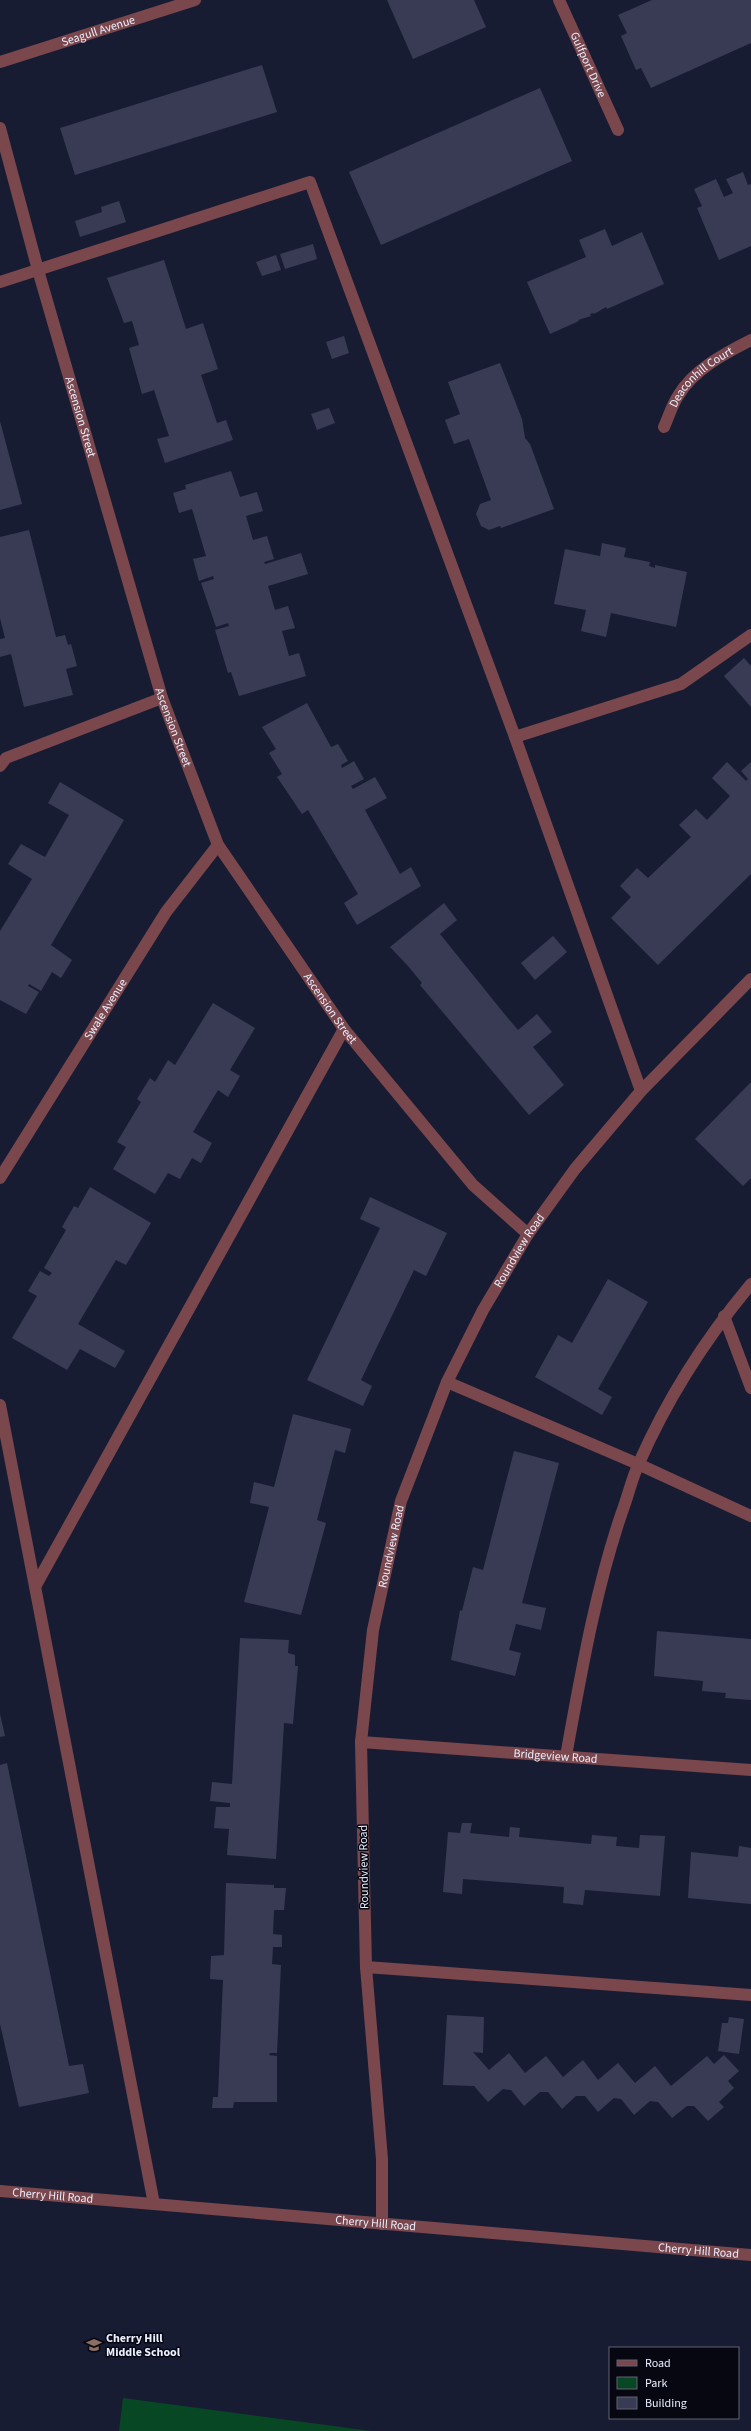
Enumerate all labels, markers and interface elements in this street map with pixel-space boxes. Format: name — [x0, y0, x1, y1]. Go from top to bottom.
street label: Seagull Avenue — [59, 11, 137, 50]
street label: Gulfport Drive — [566, 29, 611, 100]
street label: Deaconhill Court — [665, 342, 736, 410]
street label: Ascension Street — [61, 375, 100, 459]
street label: Ascension Street — [151, 686, 196, 769]
street label: Ascension Street — [299, 969, 361, 1047]
street label: Swale Avenue — [80, 975, 131, 1043]
street label: Roundview Road — [490, 1210, 549, 1291]
street label: Roundview Road — [374, 1503, 408, 1589]
street label: Bridgeview Road — [513, 1744, 598, 1767]
street label: Roundview Road — [355, 1825, 373, 1909]
street label: Cherry Hill Road — [12, 2184, 94, 2207]
street label: Cherry Hill Road — [335, 2211, 417, 2235]
street label: Cherry Hill Road — [657, 2239, 740, 2262]
place label: Cherry Hill Middle School — [106, 2330, 181, 2361]
school or university icon: Cherry Hill Middle School — [85, 2336, 103, 2354]
legend — [609, 2347, 739, 2419]
text: Road — [645, 2355, 671, 2372]
text: Park — [645, 2375, 667, 2392]
text: Building — [645, 2395, 687, 2412]

